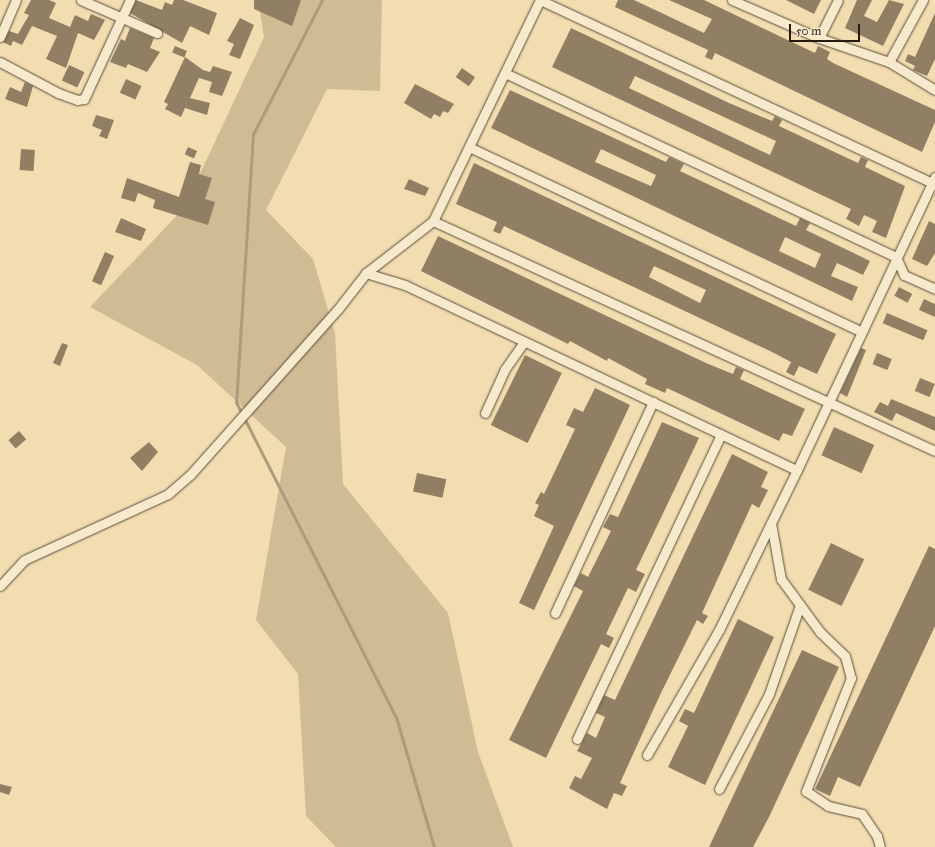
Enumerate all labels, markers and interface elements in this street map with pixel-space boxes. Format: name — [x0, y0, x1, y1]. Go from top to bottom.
scale bar — [791, 16, 862, 42]
text: 50 m — [796, 24, 821, 38]

